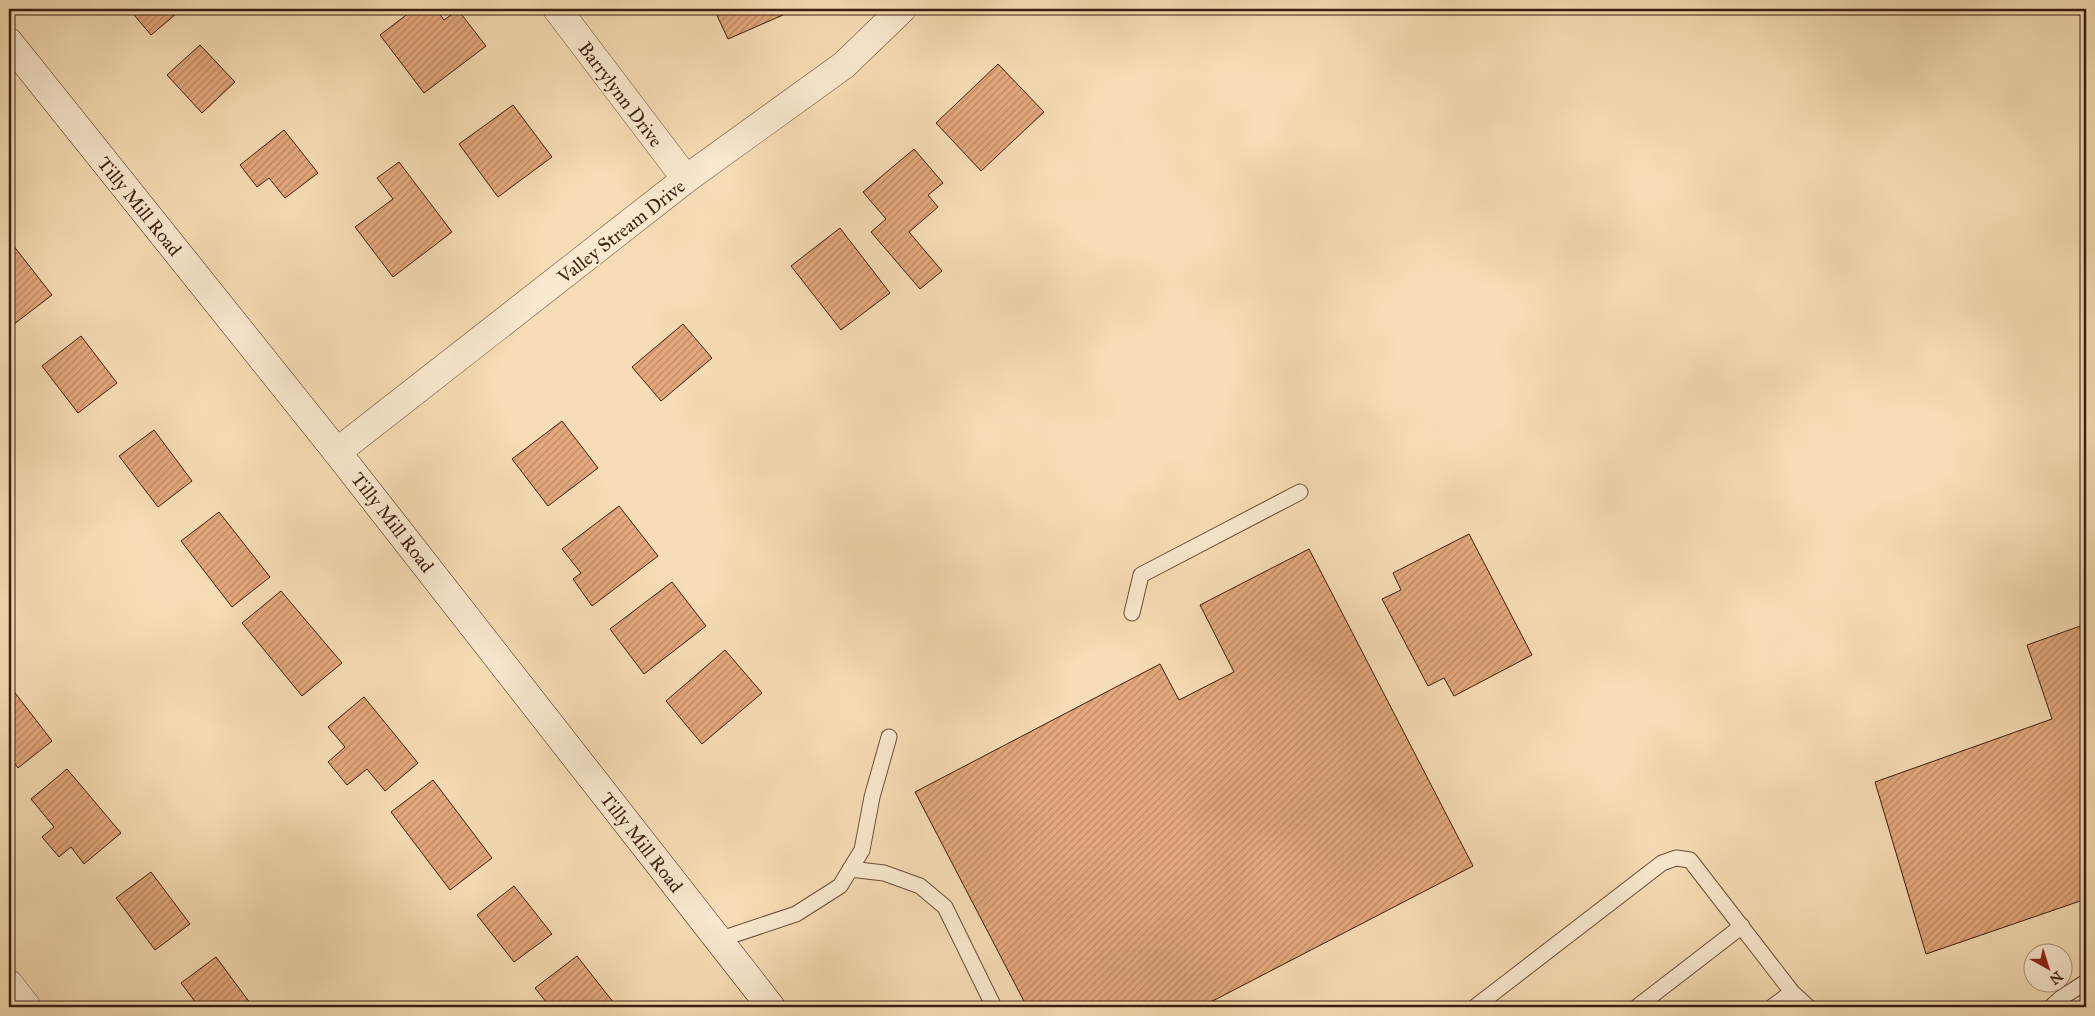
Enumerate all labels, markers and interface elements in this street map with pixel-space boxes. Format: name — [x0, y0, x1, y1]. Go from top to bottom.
street label: Barrylynn Drive — [574, 37, 668, 152]
street label: Tilly Mill Road — [93, 152, 187, 261]
street label: Valley Stream Drive — [552, 174, 690, 289]
street label: Tilly Mill Road — [346, 468, 439, 577]
street label: Tilly Mill Road — [595, 788, 688, 897]
north arrow — [2022, 944, 2072, 994]
text: N — [2046, 967, 2066, 988]

